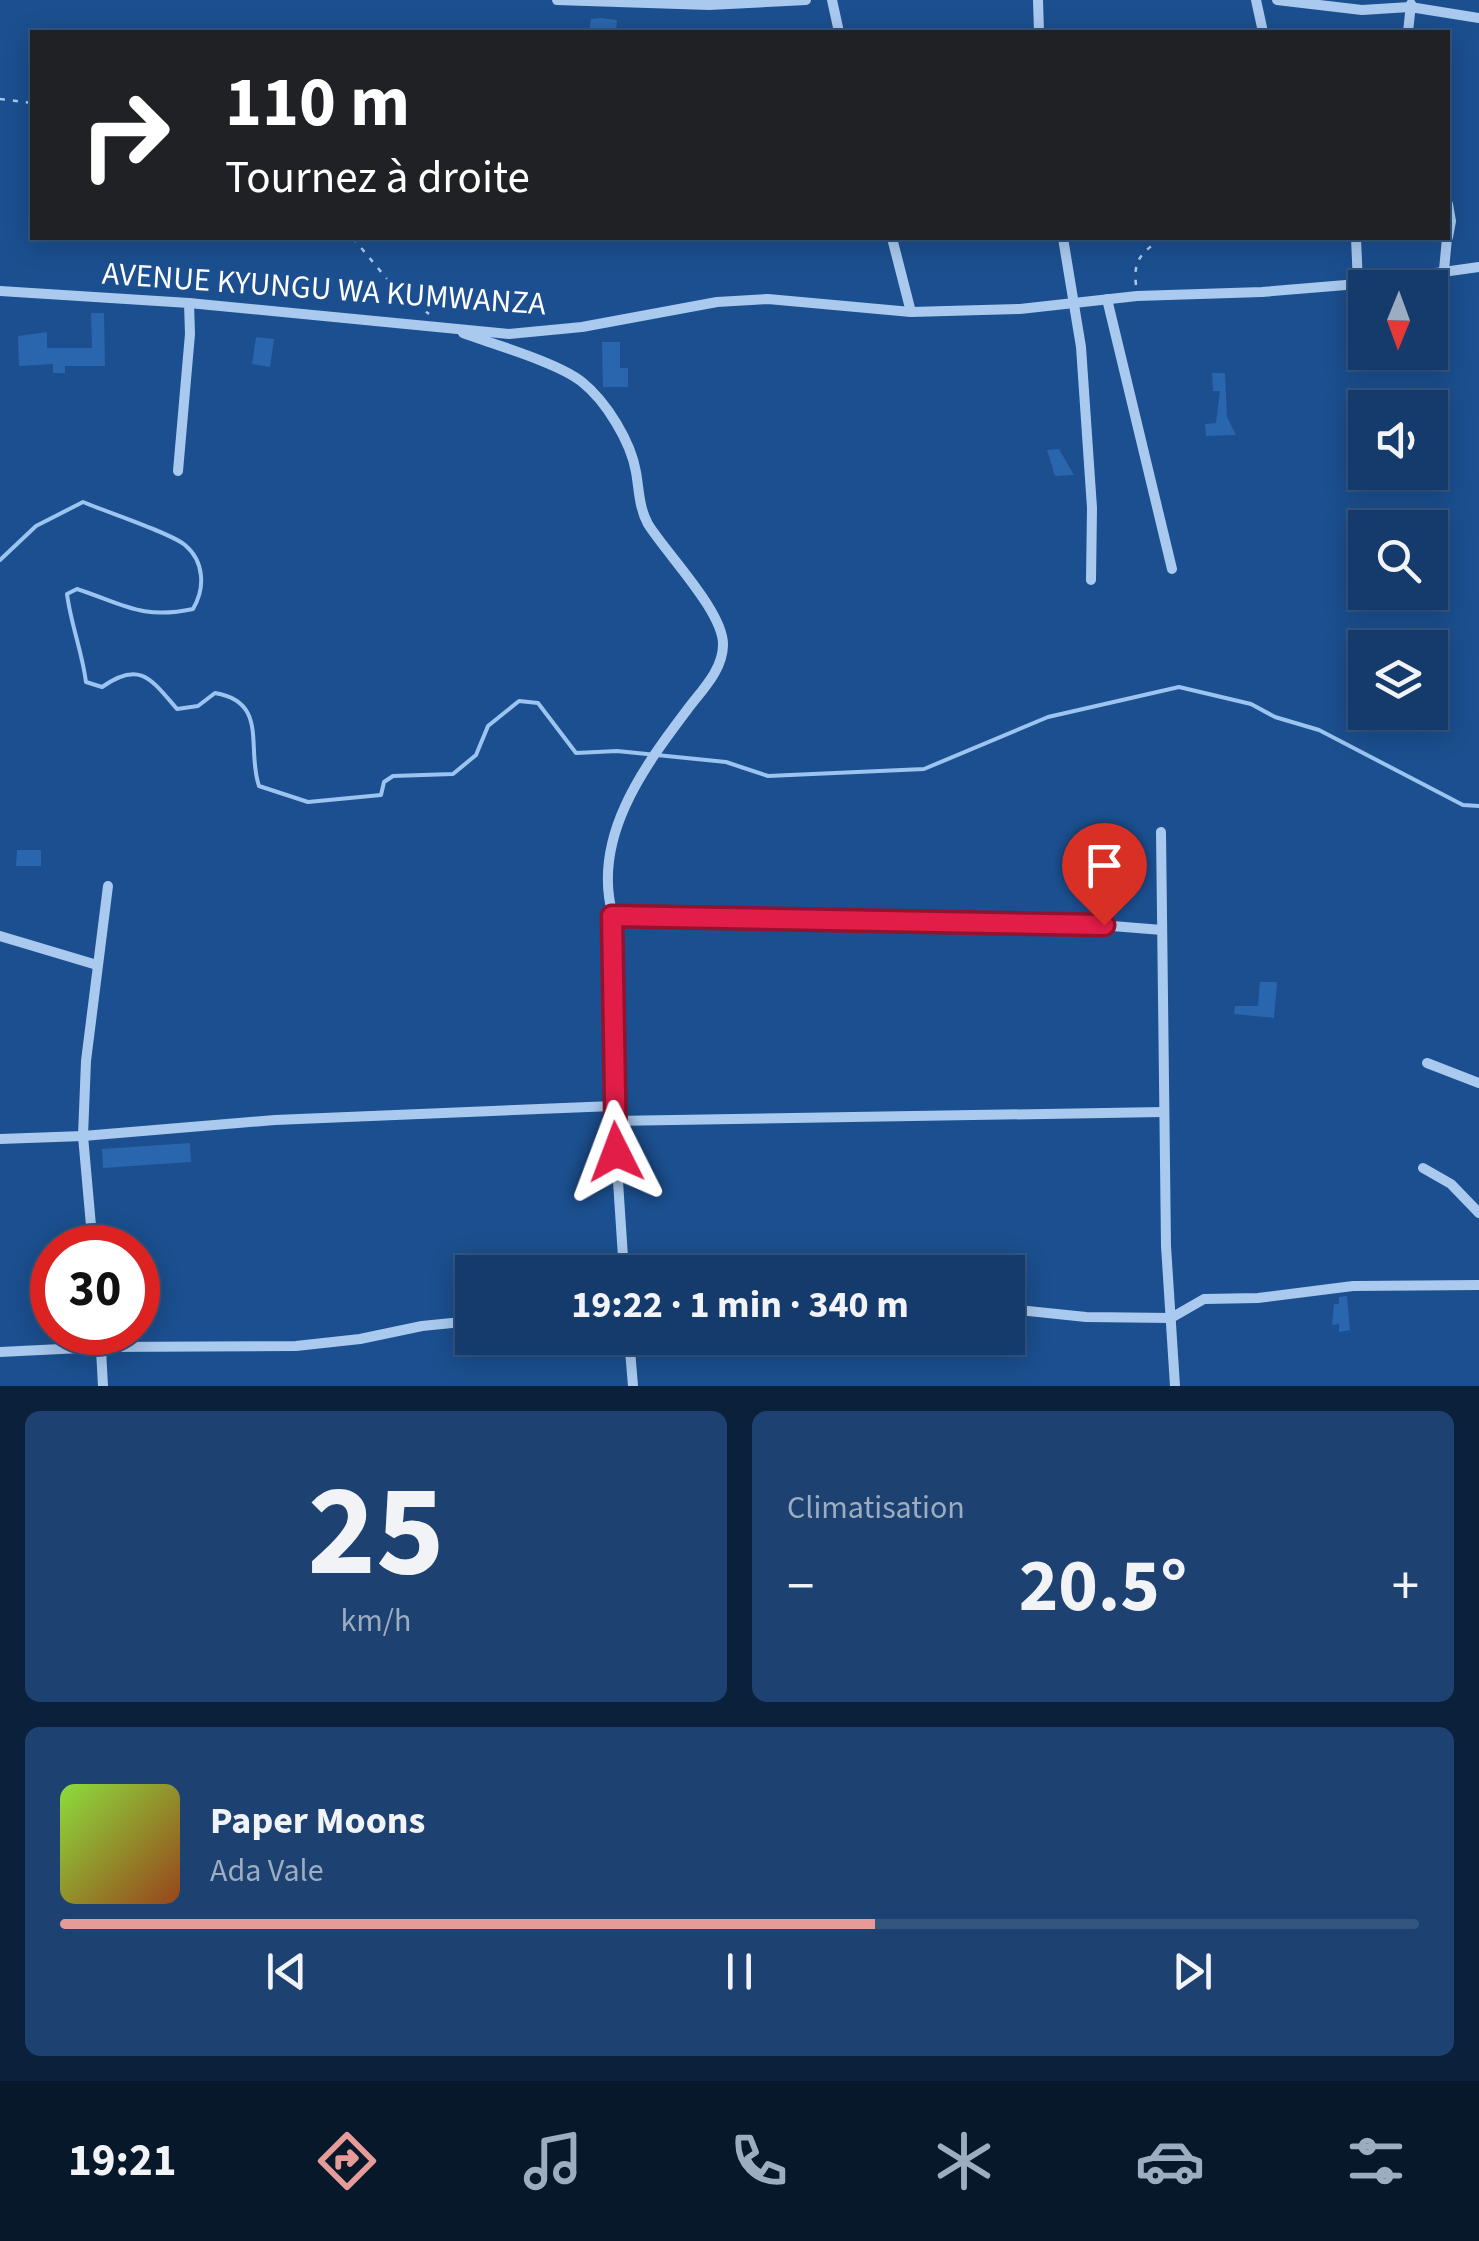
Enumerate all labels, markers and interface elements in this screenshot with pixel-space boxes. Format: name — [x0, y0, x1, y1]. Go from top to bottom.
text: 110 m — [225, 53, 410, 153]
icon: right — [60, 70, 190, 200]
text: Tournez à droite — [225, 146, 530, 210]
street label: AVENUE KYUNGU WA KUMWANZA — [101, 251, 548, 327]
north arrow — [1348, 270, 1448, 370]
map controls — [1348, 270, 1448, 730]
button: sound — [1348, 390, 1448, 490]
button: search — [1348, 510, 1448, 610]
button: layers — [1348, 630, 1448, 730]
pin — [1062, 823, 1147, 926]
icon: arrive — [1077, 838, 1132, 893]
position arrow — [564, 1100, 668, 1204]
speed limit sign: 30 — [30, 1225, 160, 1355]
text: 19:22 · 1 min · 340 m — [571, 1278, 909, 1332]
text: 25 — [307, 1440, 445, 1625]
text: Climatisation — [787, 1485, 965, 1531]
text: 20.5° — [1019, 1533, 1187, 1640]
text: − — [787, 1548, 814, 1626]
text: + — [1392, 1548, 1419, 1626]
text: km/h — [341, 1598, 411, 1644]
text: Paper Moons — [210, 1794, 425, 1848]
text: Ada Vale — [210, 1848, 324, 1894]
icon: previous — [259, 1944, 314, 1999]
icon: pause — [712, 1944, 767, 1999]
icon: next — [1165, 1944, 1220, 1999]
icon: directions — [312, 2126, 382, 2196]
icon: music — [518, 2126, 588, 2196]
icon: phone — [724, 2126, 794, 2196]
icon: climate — [929, 2126, 999, 2196]
icon: car — [1135, 2126, 1205, 2196]
icon: filters — [1341, 2126, 1411, 2196]
text: 19:21 — [68, 2129, 176, 2193]

